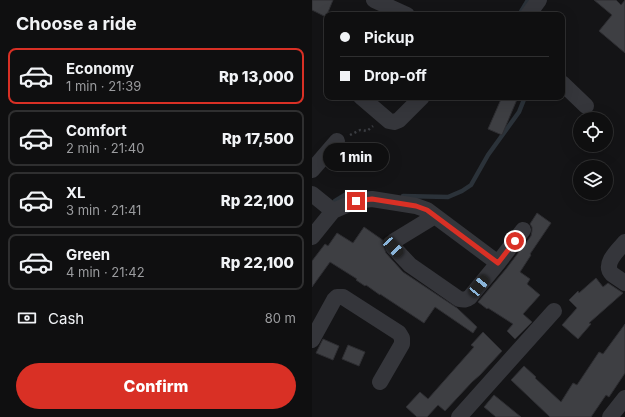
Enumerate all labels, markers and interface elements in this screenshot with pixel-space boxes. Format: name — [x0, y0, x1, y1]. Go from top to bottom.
text: Choose a ride — [16, 13, 137, 34]
text: Pickup — [364, 28, 414, 47]
icon: car — [18, 58, 54, 94]
text: Economy — [66, 59, 134, 78]
text: Drop-off — [364, 66, 427, 85]
text: Rp 13,000 — [219, 67, 294, 86]
text: 1 min · 21:39 — [66, 78, 141, 94]
map controls — [573, 112, 613, 200]
button: locate — [573, 112, 613, 152]
icon: car — [18, 120, 54, 156]
text: Comfort — [66, 121, 127, 140]
text: Rp 17,500 — [222, 129, 294, 148]
text: 2 min · 21:40 — [66, 140, 144, 156]
callout: 1 min — [323, 143, 389, 171]
text: 1 min — [340, 149, 372, 165]
button: layers — [573, 160, 613, 200]
icon: car — [18, 182, 54, 218]
text: XL — [66, 183, 86, 202]
text: Rp 22,100 — [221, 191, 294, 210]
route end — [347, 192, 365, 210]
text: 3 min · 21:41 — [66, 202, 141, 218]
route start — [506, 232, 524, 250]
car — [380, 234, 406, 260]
icon: car — [18, 244, 54, 280]
text: Green — [66, 245, 110, 264]
text: Rp 22,100 — [221, 253, 294, 272]
text: 4 min · 21:42 — [66, 264, 145, 280]
car — [467, 273, 491, 299]
icon: cash — [16, 307, 38, 329]
text: Cash — [48, 309, 84, 328]
text: 80 m — [265, 310, 296, 326]
button: Confirm — [16, 363, 296, 409]

